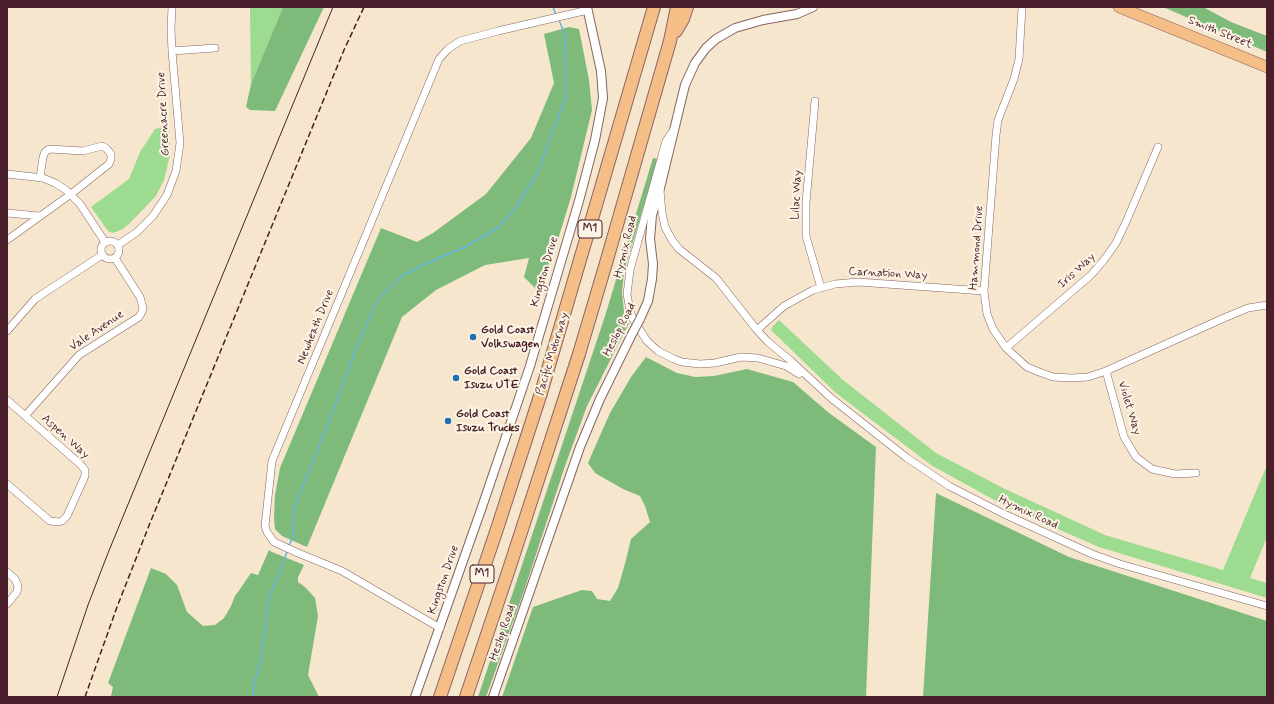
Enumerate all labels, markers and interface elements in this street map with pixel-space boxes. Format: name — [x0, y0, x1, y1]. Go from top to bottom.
street label: Smith Street — [1186, 13, 1254, 53]
street label: Greenacre Drive — [155, 72, 173, 156]
street label: Lilac Way — [789, 170, 805, 220]
street label: Hammond Drive — [967, 205, 987, 291]
street label: Hymix Road — [611, 214, 641, 280]
road number: M1 — [578, 220, 602, 238]
street label: Kingston Drive — [528, 235, 562, 309]
street label: Iris Way — [1055, 250, 1099, 292]
street label: Carnation Way — [848, 265, 928, 283]
street label: Newheath Drive — [294, 288, 338, 366]
street label: Heslop Road — [600, 301, 640, 359]
street label: Vale Avenue — [67, 307, 127, 355]
street label: Pacific Motorway — [534, 311, 572, 397]
place label: Gold Coast Volkswagen — [481, 323, 539, 351]
marker: Gold Coast Volkswagen — [468, 332, 478, 342]
place label: Gold Coast Isuzu UTE — [464, 364, 519, 392]
marker: Gold Coast Isuzu UTE — [451, 373, 461, 383]
street label: Violet Way — [1114, 379, 1144, 437]
place label: Gold Coast Isuzu Trucks — [456, 407, 520, 435]
street label: Aspen Way — [38, 412, 92, 462]
marker: Gold Coast Isuzu Trucks — [443, 416, 453, 426]
street label: Hymix Road — [996, 493, 1060, 533]
street label: Kingston Drive — [425, 543, 463, 617]
road number: M1 — [470, 565, 494, 583]
street label: Heslop Road — [487, 603, 519, 663]

